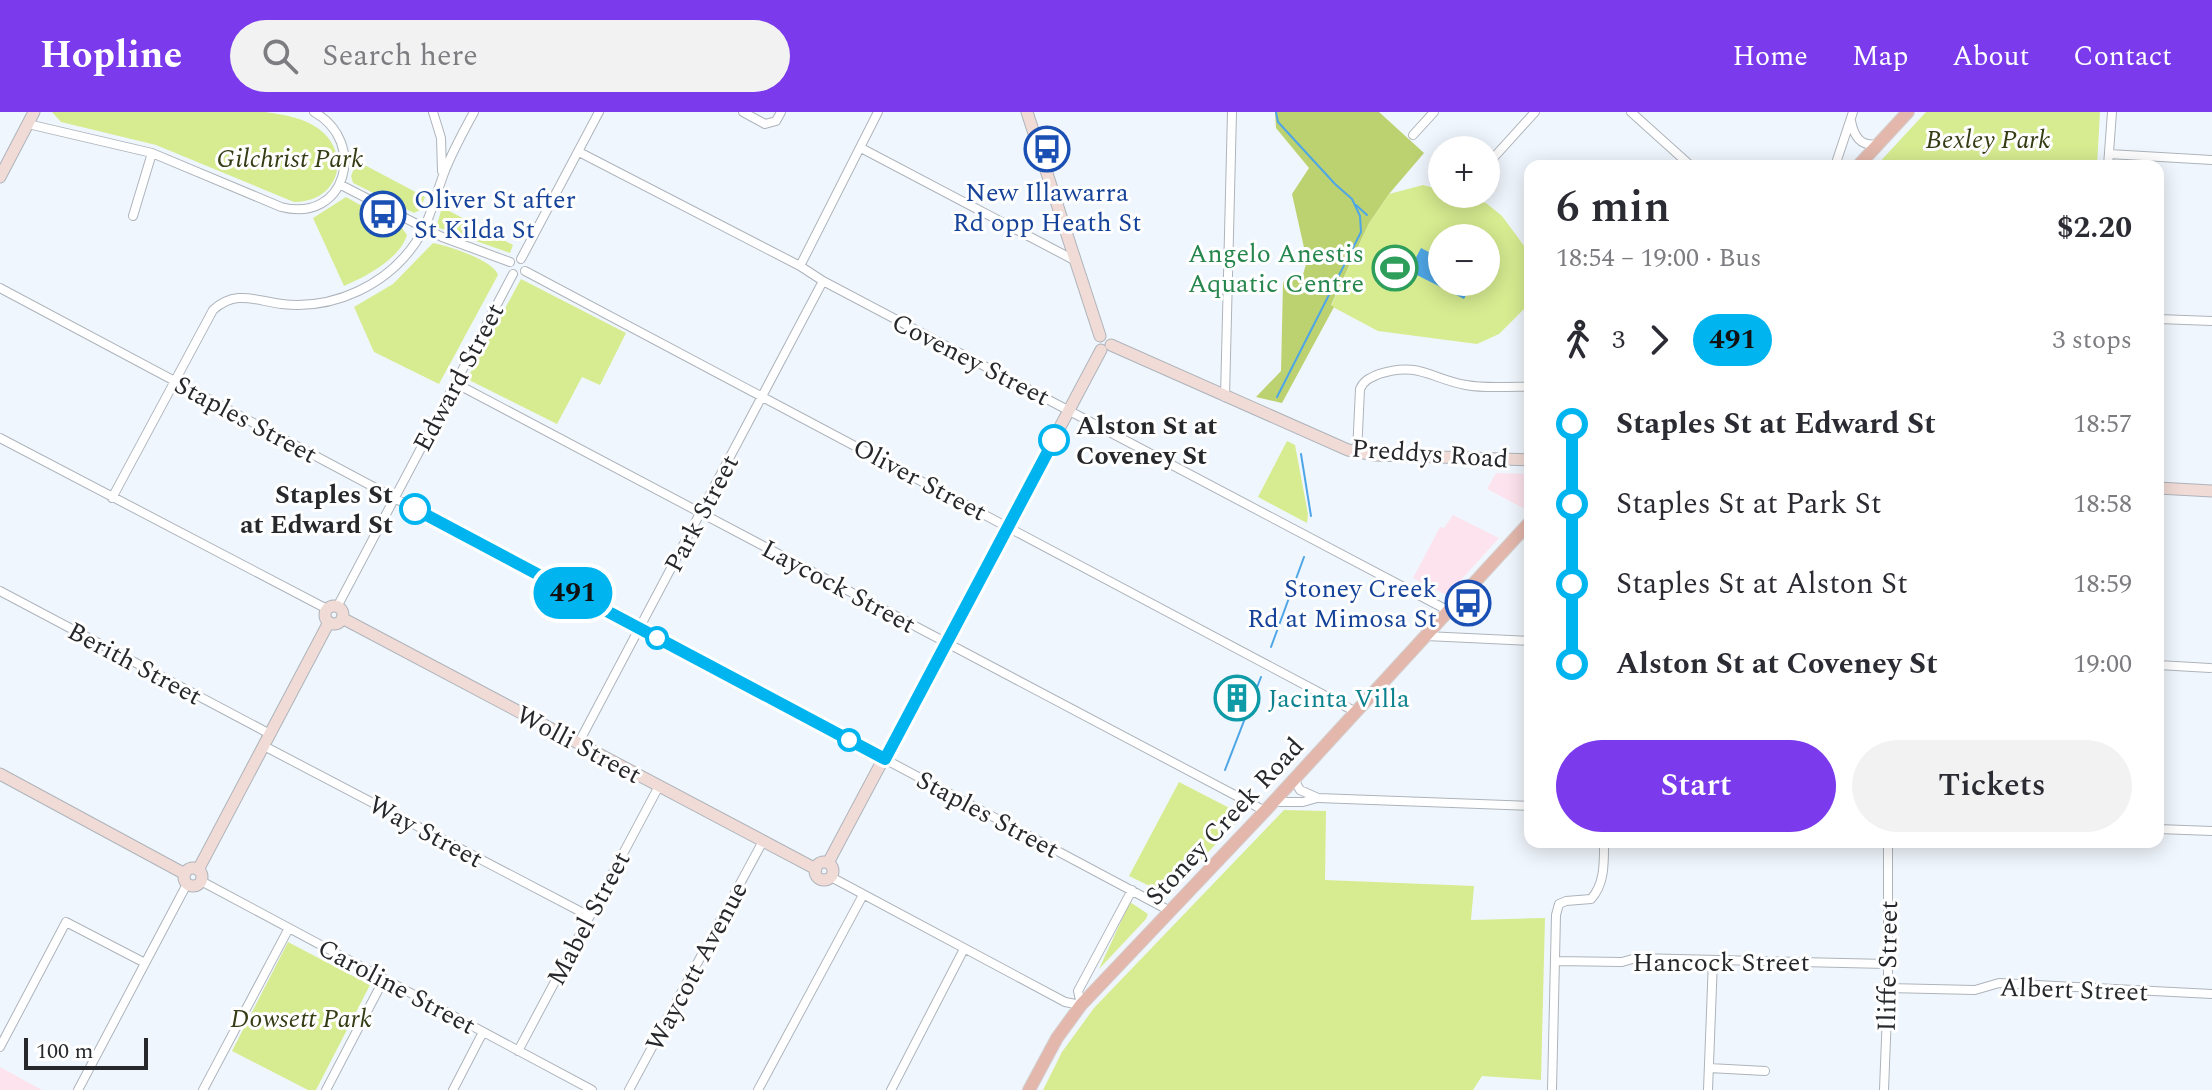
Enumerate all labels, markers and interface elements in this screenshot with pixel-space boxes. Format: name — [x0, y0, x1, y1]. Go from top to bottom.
search box — [230, 20, 790, 92]
text: Hopline — [40, 27, 182, 85]
text: Search here — [322, 33, 478, 79]
icon: search — [258, 34, 302, 78]
text: Home — [1732, 35, 1808, 78]
text: Map — [1852, 35, 1908, 78]
text: About — [1952, 35, 2029, 78]
text: Contact — [2073, 35, 2172, 78]
park label: Bexley Park — [1926, 120, 2050, 160]
bus stop icon: New Illawarra Rd opp Heath St — [1023, 125, 1071, 173]
map controls — [1428, 136, 1500, 296]
button: + — [1428, 136, 1500, 208]
park label: Gilchrist Park — [217, 139, 363, 179]
place label: New Illawarra Rd opp Heath St — [953, 173, 1141, 243]
text: 6 min — [1556, 174, 1670, 241]
place label: Oliver St after St Kilda St — [414, 180, 576, 250]
bus stop icon: Oliver St after St Kilda St — [359, 190, 407, 238]
text: $2.20 — [2057, 205, 2132, 251]
button: − — [1428, 224, 1500, 296]
place label: Angelo Anestis Aquatic Centre — [1188, 234, 1364, 304]
text: 18:54 – 19:00 · Bus — [1556, 238, 1761, 278]
sports icon: Angelo Anestis Aquatic Centre — [1371, 244, 1419, 292]
street label: Edward Street — [403, 296, 515, 459]
street label: Coveney Street — [884, 303, 1057, 417]
icon: walk — [1556, 318, 1600, 362]
icon: forward — [1637, 318, 1681, 362]
text: 491 — [1709, 318, 1756, 361]
text: 3 — [1612, 320, 1625, 360]
text: 3 stops — [2052, 320, 2132, 360]
street label: Staples Street — [167, 365, 324, 474]
text: Staples St at Edward St — [1616, 401, 1936, 447]
text: 18:57 — [2073, 404, 2132, 444]
place label: Alston St at Coveney St — [1076, 406, 1217, 476]
marker: Alston St at Coveney St — [1039, 425, 1069, 455]
street label: Oliver Street — [845, 428, 994, 532]
street label: Preddys Road — [1350, 429, 1510, 479]
street label: Park Street — [654, 447, 750, 580]
place label: Staples St at Edward St — [240, 475, 393, 545]
text: Staples St at Park St — [1616, 481, 1882, 527]
text: 18:58 — [2073, 484, 2132, 524]
marker: Staples St at Edward St — [400, 494, 430, 524]
street label: Laycock Street — [754, 529, 923, 644]
text: Staples St at Alston St — [1616, 561, 1908, 607]
text: 18:59 — [2073, 564, 2132, 604]
line badge: 491 — [527, 567, 619, 619]
place label: Stoney Creek Rd at Mimosa St — [1247, 569, 1437, 639]
text: 491 — [549, 571, 597, 614]
bus stop icon: Stoney Creek Rd at Mimosa St — [1444, 579, 1492, 627]
street label: Berith Street — [60, 612, 209, 716]
unlabelled marker — [646, 627, 668, 649]
text: Alston St at Coveney St — [1616, 641, 1938, 687]
text: 19:00 — [2073, 644, 2132, 684]
building icon: Jacinta Villa — [1213, 674, 1261, 722]
place label: Jacinta Villa — [1268, 679, 1410, 719]
street label: Wolli Street — [509, 695, 648, 795]
street label: Stoney Creek Road — [1136, 728, 1314, 915]
unlabelled marker — [838, 729, 860, 751]
button: Start — [1556, 740, 1836, 832]
button: Tickets — [1852, 740, 2132, 832]
street label: Staples Street — [909, 760, 1066, 869]
street label: Way Street — [361, 785, 490, 879]
street label: Mabel Street — [537, 844, 641, 993]
street label: Waycott Avenue — [635, 874, 759, 1059]
street label: Iliffe Street — [1867, 900, 1909, 1032]
street label: Caroline Street — [310, 928, 483, 1045]
street label: Hancock Street — [1632, 943, 1810, 983]
street label: Albert Street — [1999, 967, 2149, 1013]
park label: Dowsett Park — [230, 999, 372, 1039]
scale bar — [24, 1034, 148, 1070]
text: 100 m — [36, 1035, 93, 1068]

